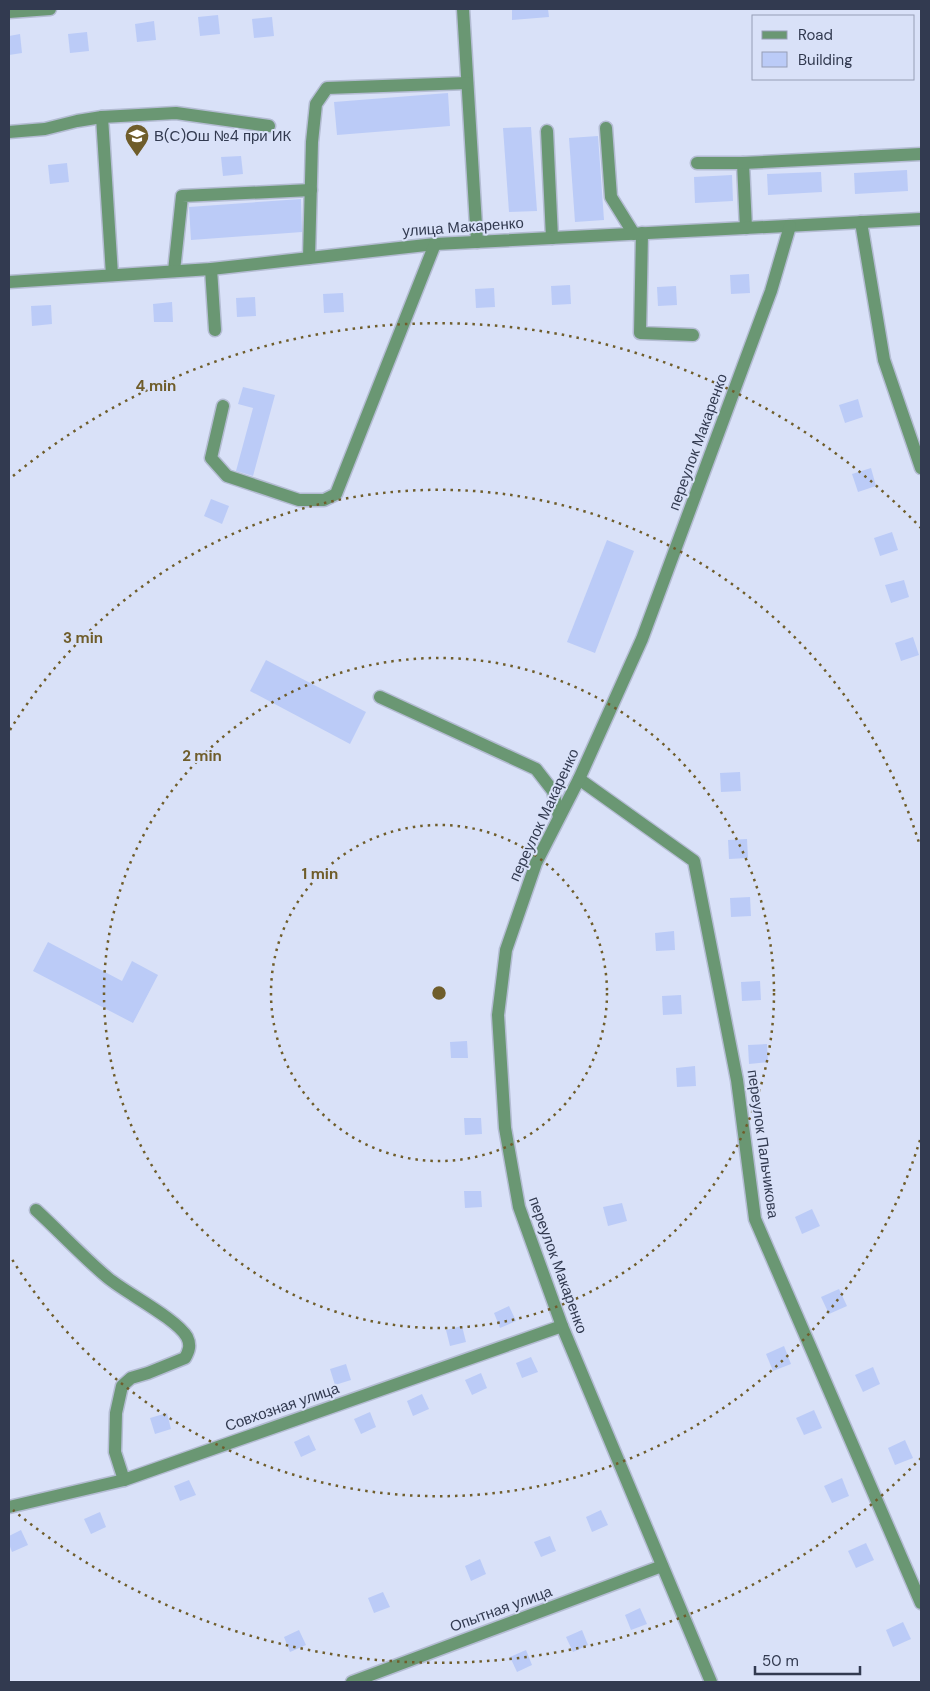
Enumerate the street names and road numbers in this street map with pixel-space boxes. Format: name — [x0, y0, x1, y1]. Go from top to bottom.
street label: улица Макаренко — [402, 213, 524, 241]
street label: переулок Макаренко — [664, 371, 732, 513]
street label: переулок Макаренко — [504, 745, 584, 885]
street label: переулок Пальчикова — [743, 1068, 783, 1220]
street label: переулок Макаренко — [524, 1194, 592, 1336]
street label: Совхозная улица — [222, 1378, 342, 1436]
street label: Опытная улица — [447, 1581, 556, 1637]

